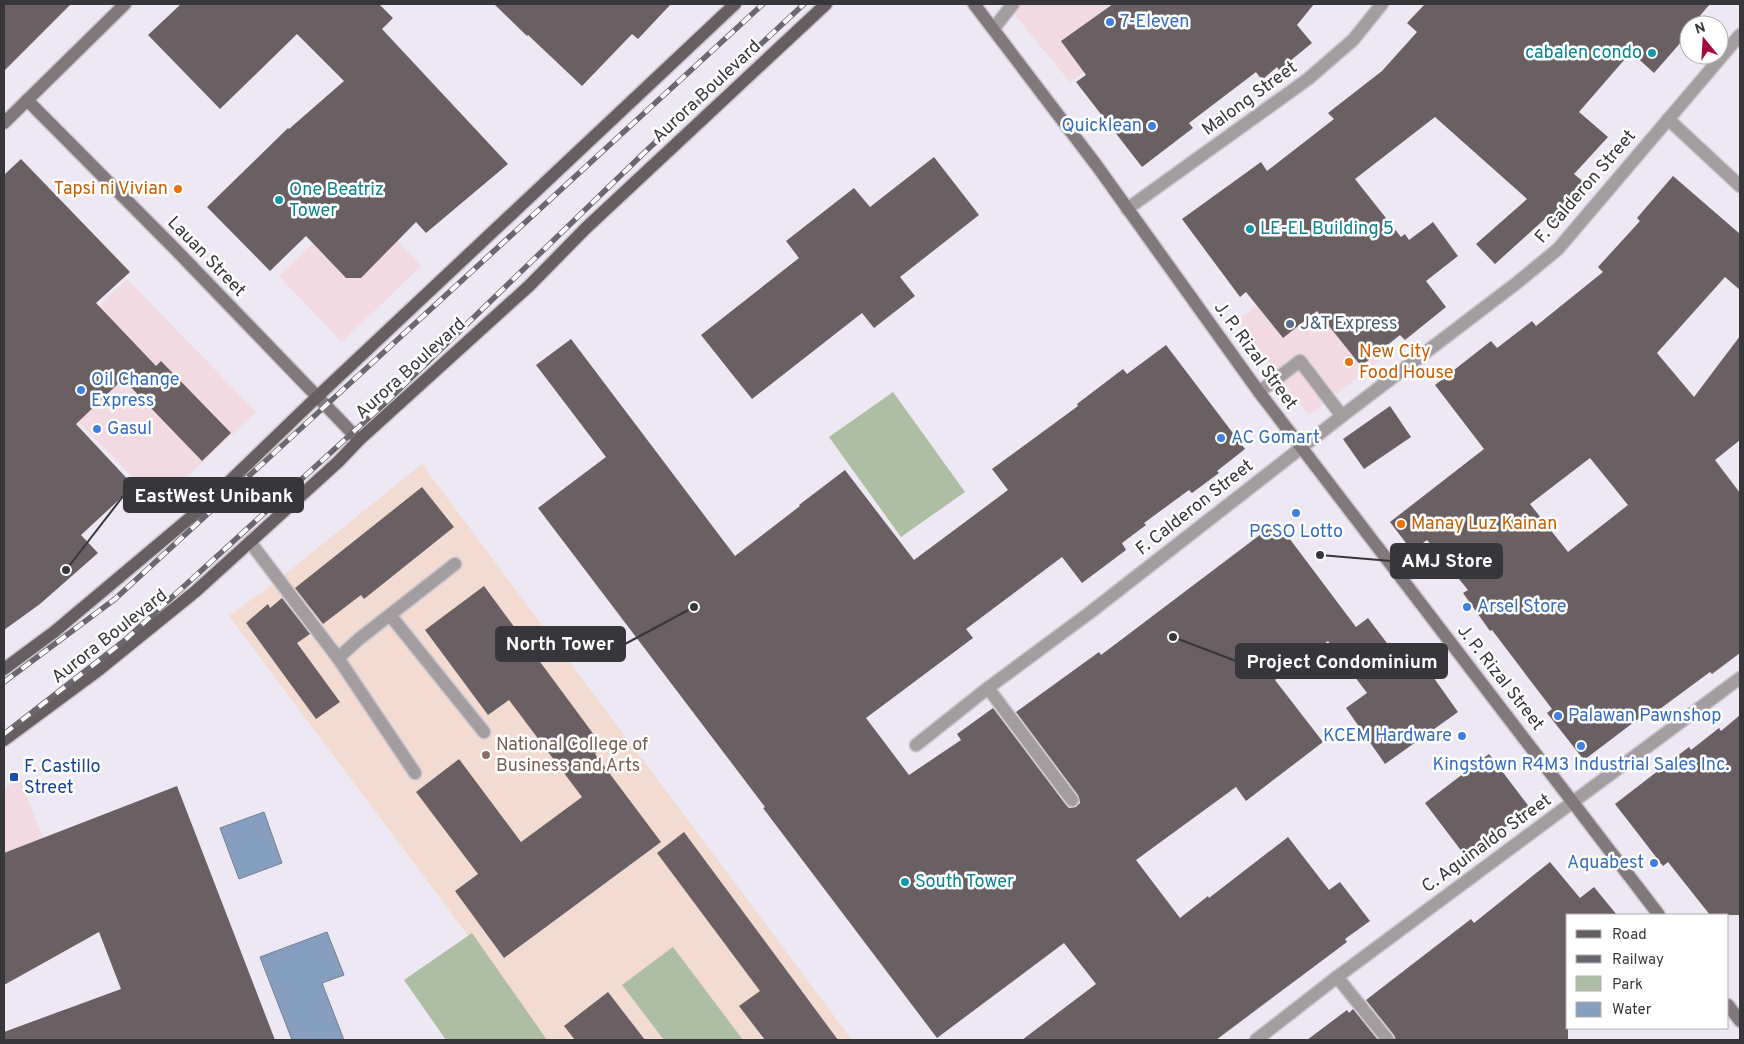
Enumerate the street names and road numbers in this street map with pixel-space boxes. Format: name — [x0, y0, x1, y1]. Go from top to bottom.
street label: Aurora Boulevard — [648, 36, 766, 148]
street label: Malong Street — [1198, 57, 1302, 141]
street label: F. Calderon Street — [1530, 125, 1642, 249]
street label: Lauan Street — [162, 212, 250, 302]
street label: J. P. Rizal Street — [1208, 297, 1302, 415]
street label: Aurora Boulevard — [351, 313, 471, 425]
street label: F. Calderon Street — [1132, 455, 1258, 561]
street label: Aurora Boulevard — [48, 585, 172, 689]
street label: J. P. Rizal Street — [1451, 620, 1549, 736]
street label: C. Aguinaldo Street — [1418, 789, 1556, 899]

